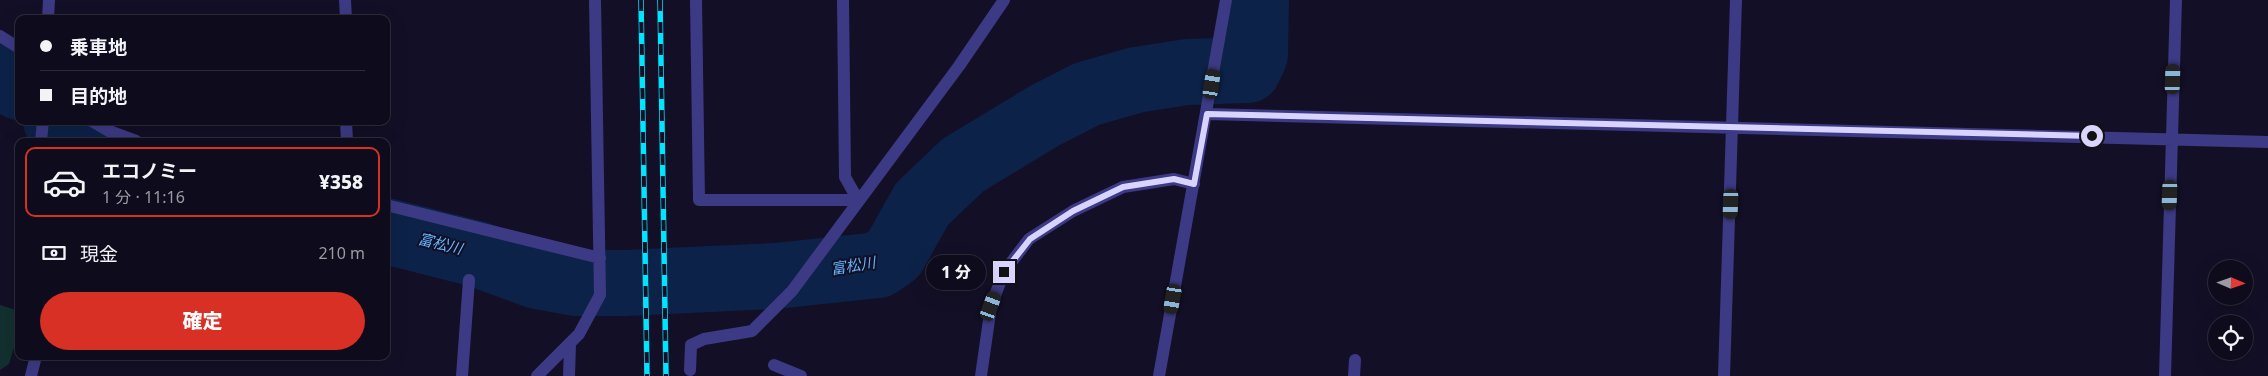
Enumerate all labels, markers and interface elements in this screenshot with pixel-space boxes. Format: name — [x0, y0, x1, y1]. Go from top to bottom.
text: 乗車地 — [70, 34, 127, 60]
car — [2164, 64, 2181, 94]
car — [1202, 68, 1221, 100]
text: 目的地 — [70, 83, 127, 109]
route start — [2081, 125, 2103, 147]
text: エコノミー — [102, 158, 197, 184]
icon: car — [42, 160, 87, 205]
text: ¥358 — [319, 169, 363, 195]
car — [2161, 180, 2178, 210]
text: 1 分 · 11:16 — [102, 186, 185, 208]
car — [1722, 189, 1739, 219]
water label: 富松川 — [416, 228, 466, 259]
icon: cash — [40, 239, 68, 267]
text: 現金 — [80, 241, 118, 267]
text: 210 m — [318, 242, 365, 264]
water label: 富松川 — [829, 251, 879, 278]
callout: 1 分 — [926, 254, 986, 290]
north arrow — [2208, 260, 2252, 305]
map controls — [2208, 260, 2253, 360]
text: 1 分 — [941, 261, 971, 283]
route end — [993, 261, 1015, 283]
car — [1163, 283, 1182, 315]
car — [978, 289, 1003, 323]
button: 確定 — [40, 292, 365, 350]
button: locate — [2208, 315, 2253, 360]

